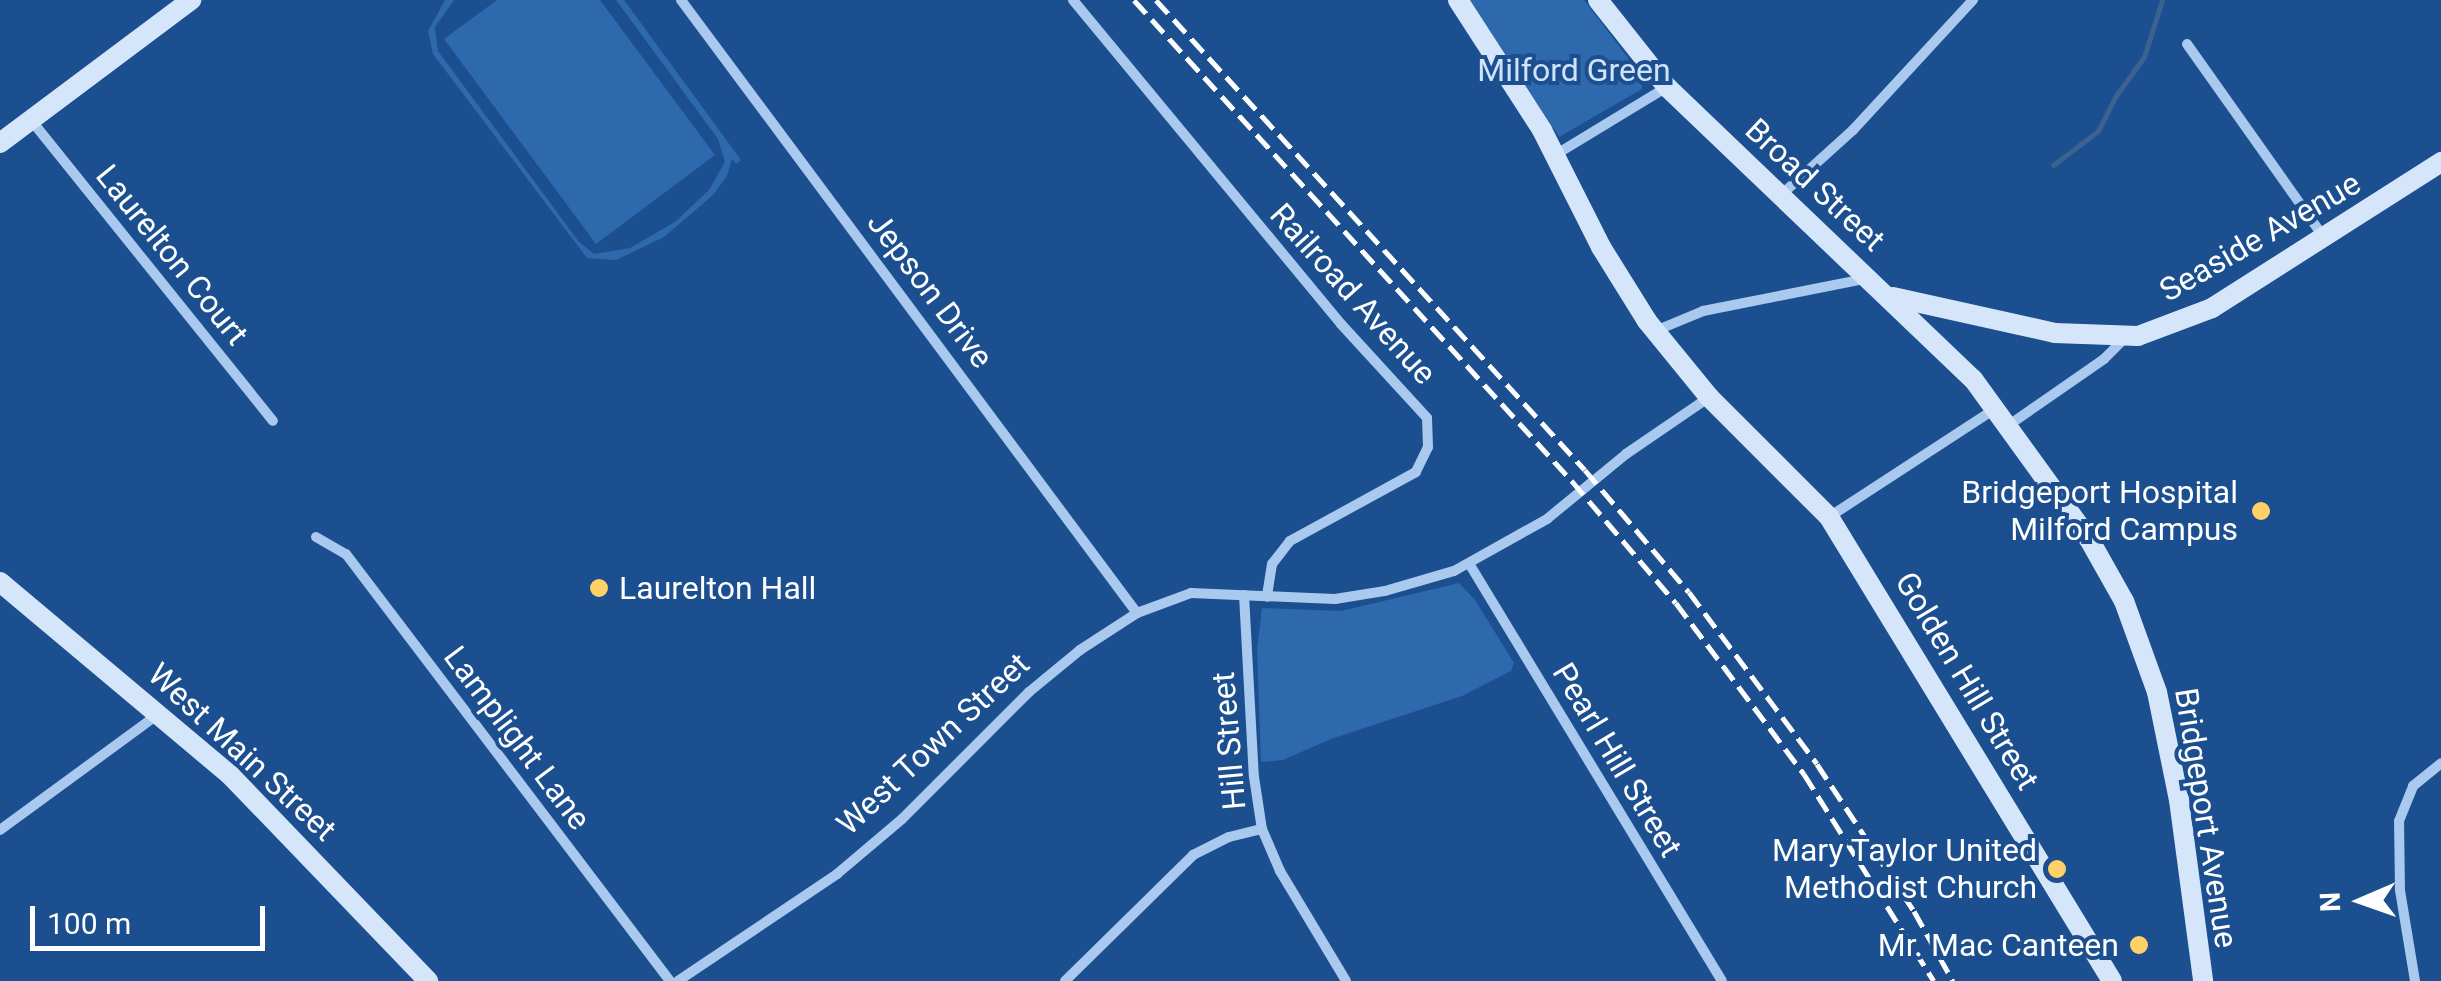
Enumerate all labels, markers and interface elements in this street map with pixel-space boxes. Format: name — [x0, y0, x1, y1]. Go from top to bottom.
park label: Milford Green — [1477, 51, 1671, 89]
street label: Broad Street — [1737, 111, 1893, 259]
street label: Laurelton Court — [88, 157, 256, 353]
street label: Seaside Avenue — [2153, 164, 2367, 310]
street label: Railroad Avenue — [1262, 196, 1444, 392]
street label: Jepson Drive — [859, 205, 1001, 375]
place label: Bridgeport Hospital Milford Campus — [1961, 474, 2238, 549]
marker: Bridgeport Hospital Milford Campus — [2248, 498, 2274, 524]
street label: Golden Hill Street — [1887, 565, 2047, 797]
place label: Laurelton Hall — [619, 569, 816, 607]
marker: Laurelton Hall — [588, 577, 610, 599]
street label: Lamplight Lane — [436, 639, 598, 837]
street label: West Town Street — [829, 645, 1037, 843]
street label: West Main Street — [140, 655, 344, 849]
street label: Pearl Hill Street — [1544, 656, 1690, 864]
street label: Hill Street — [1204, 670, 1254, 812]
street label: Bridgeport Avenue — [2167, 685, 2245, 951]
place label: Mary Taylor United Methodist Church — [1771, 832, 2037, 907]
north arrow — [2311, 851, 2411, 951]
marker: Mary Taylor United Methodist Church — [2046, 858, 2068, 880]
scale bar — [35, 886, 270, 948]
text: N — [2314, 892, 2347, 913]
text: 100 m — [47, 906, 131, 941]
place label: Mr. Mac Canteen — [1878, 926, 2119, 964]
marker: Mr. Mac Canteen — [2128, 934, 2150, 956]

